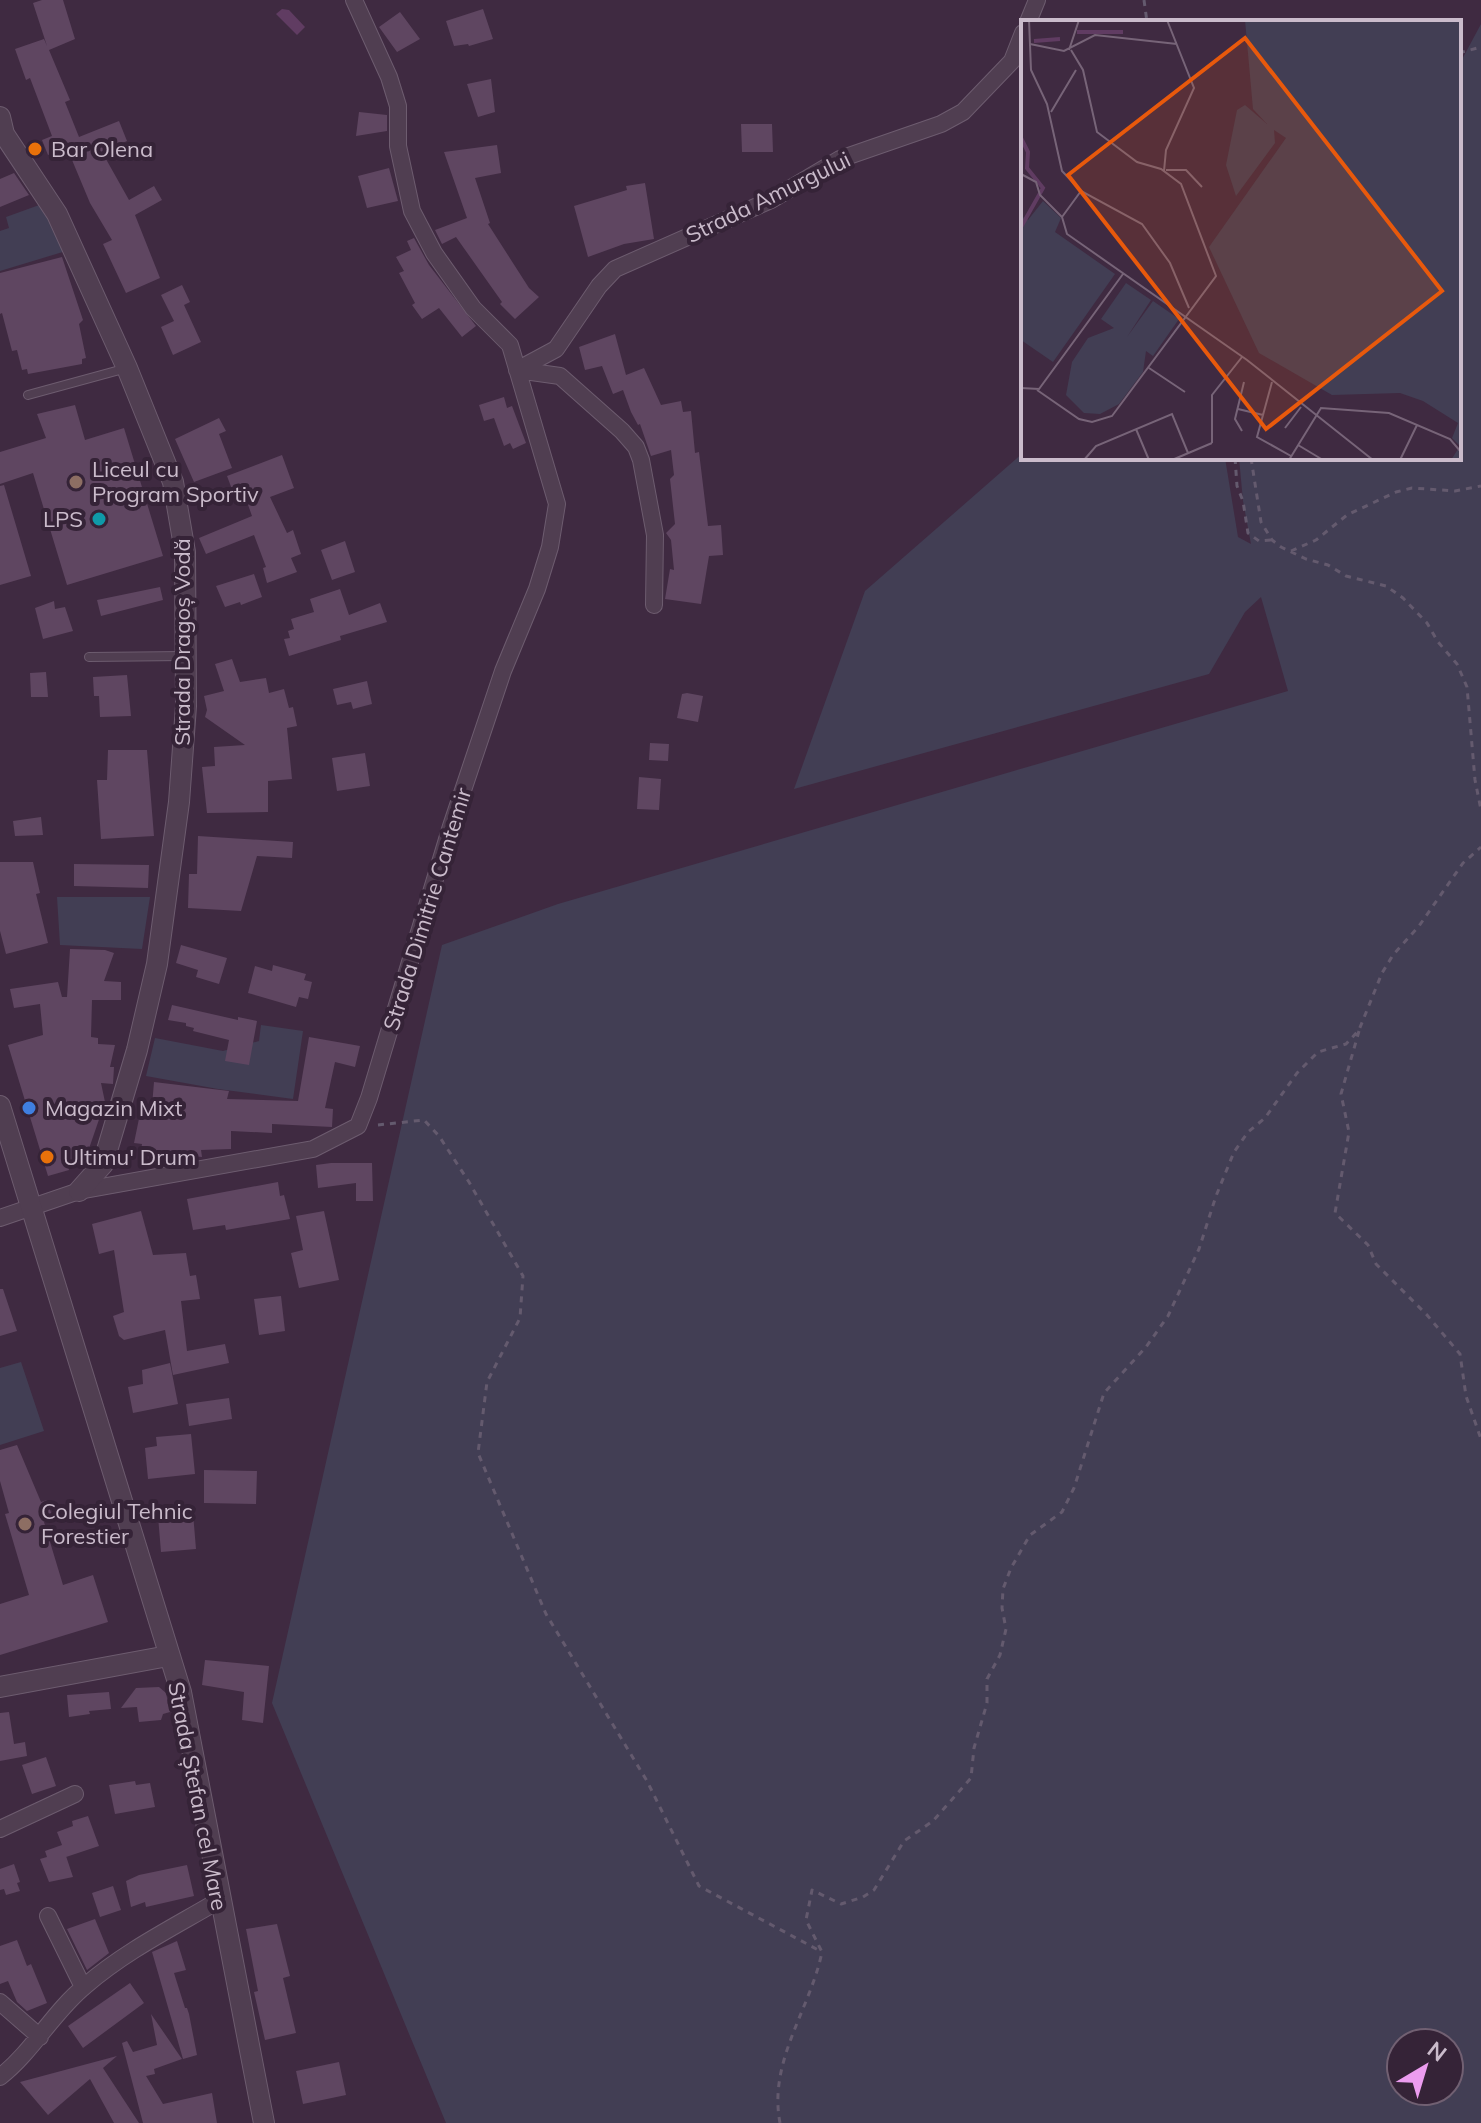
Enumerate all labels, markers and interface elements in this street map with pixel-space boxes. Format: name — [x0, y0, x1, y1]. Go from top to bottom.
inset map — [1021, 20, 1461, 460]
place label: Bar Olena — [51, 135, 153, 163]
marker: Bar Olena — [26, 140, 44, 158]
street label: Strada Amurgului — [681, 145, 855, 249]
place label: Liceul cu Program Sportiv — [92, 455, 259, 508]
marker: Liceul cu Program Sportiv — [67, 473, 85, 491]
place label: LPS — [43, 505, 83, 533]
marker: LPS — [90, 510, 108, 528]
street label: Strada Dragoș Vodă — [168, 538, 196, 746]
street label: Strada Dimitrie Cantemir — [377, 784, 477, 1034]
place label: Magazin Mixt — [45, 1094, 183, 1122]
marker: Magazin Mixt — [20, 1099, 38, 1117]
place label: Ultimu' Drum — [63, 1143, 196, 1171]
marker: Ultimu' Drum — [38, 1148, 56, 1166]
place label: Colegiul Tehnic Forestier — [41, 1497, 193, 1550]
marker: Colegiul Tehnic Forestier — [16, 1515, 34, 1533]
street label: Strada Ștefan cel Mare — [162, 1679, 234, 1913]
north arrow — [1385, 2027, 1465, 2107]
text: N — [1422, 2035, 1452, 2067]

